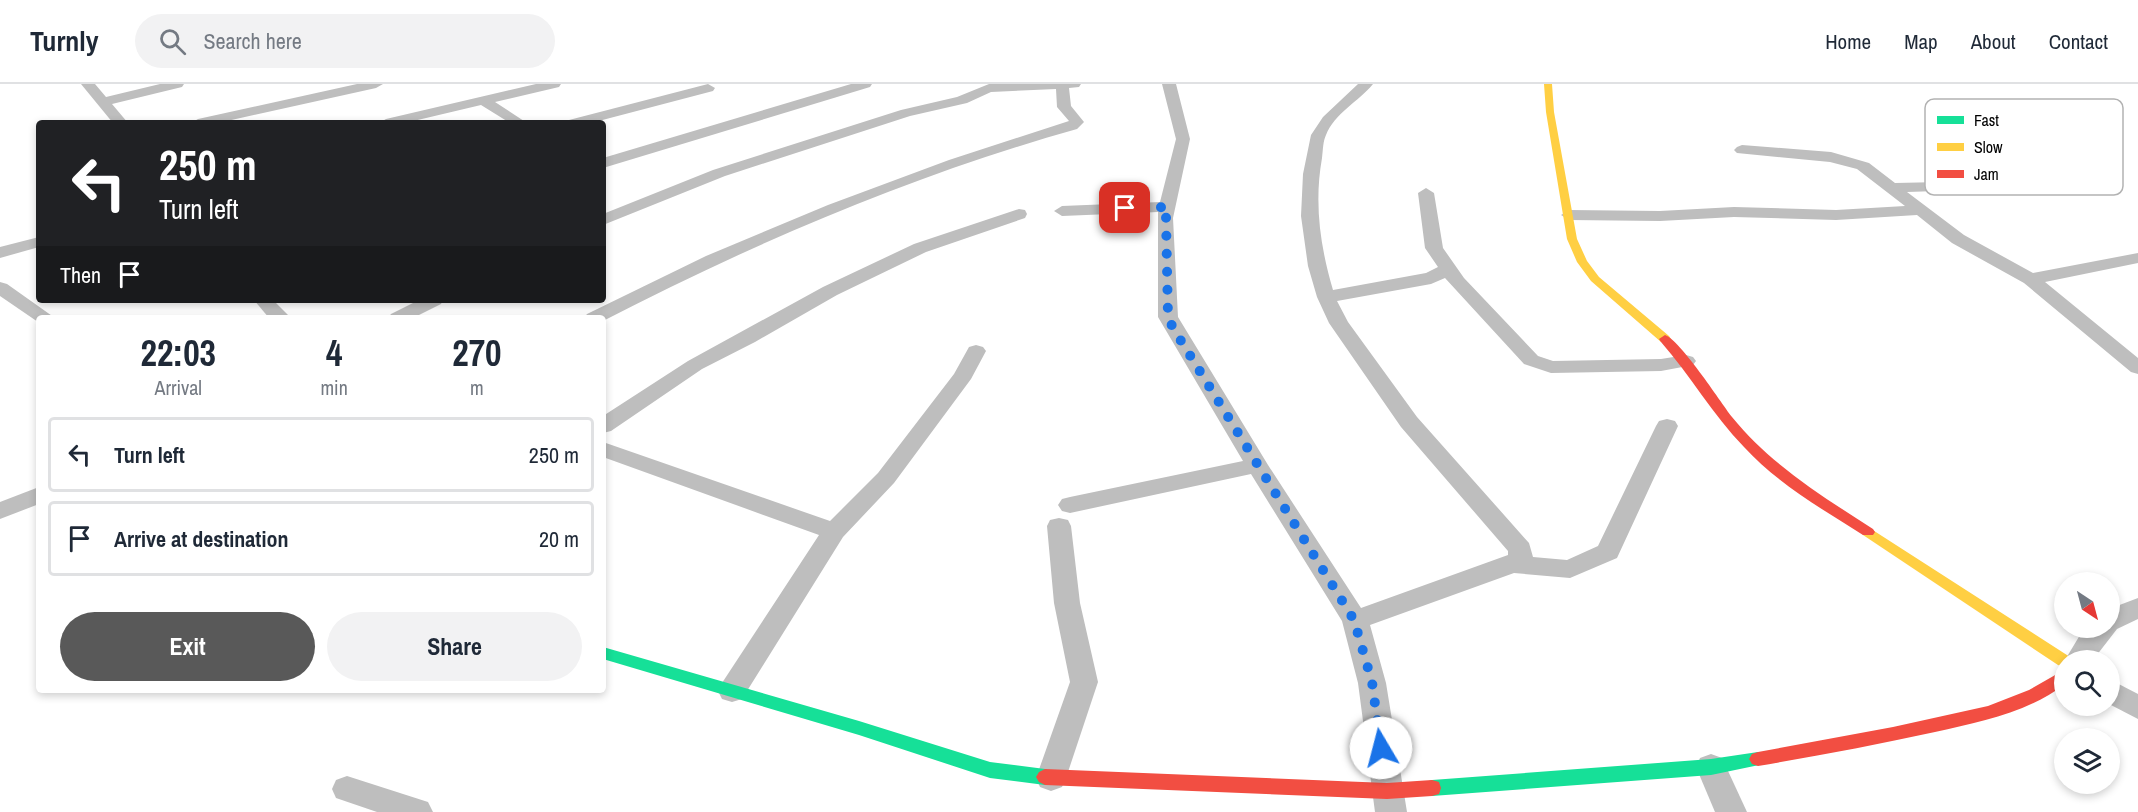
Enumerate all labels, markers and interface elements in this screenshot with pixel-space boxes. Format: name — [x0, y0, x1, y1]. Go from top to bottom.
search box — [135, 14, 555, 68]
text: Turnly — [30, 22, 99, 60]
icon: search — [156, 25, 189, 58]
text: Search here — [204, 26, 302, 56]
text: Home — [1825, 27, 1871, 56]
text: Map — [1904, 27, 1938, 56]
text: About — [1971, 27, 2016, 56]
text: Contact — [2049, 27, 2108, 56]
legend — [1925, 99, 2123, 195]
text: Fast — [1974, 109, 1999, 131]
text: Slow — [1974, 136, 2003, 158]
text: 250 m — [159, 137, 257, 193]
icon: left — [60, 144, 138, 222]
text: Jam — [1974, 163, 1999, 185]
pin — [1099, 182, 1150, 233]
text: Turn left — [159, 191, 238, 227]
icon: arrive — [1108, 191, 1141, 224]
icon: arrive — [113, 258, 146, 291]
text: Then — [60, 260, 101, 290]
text: 22:03 — [140, 329, 216, 377]
text: 4 — [326, 329, 342, 377]
text: 270 — [452, 329, 502, 377]
text: Arrival — [155, 374, 202, 401]
text: min — [320, 374, 348, 401]
text: m — [470, 374, 484, 401]
icon: left — [63, 438, 96, 471]
text: Turn left — [114, 440, 185, 470]
text: 250 m — [529, 440, 579, 470]
icon: arrive — [63, 522, 96, 555]
text: Arrive at destination — [114, 524, 288, 554]
text: 20 m — [539, 524, 579, 554]
north arrow — [2054, 572, 2120, 638]
map controls — [2054, 572, 2120, 794]
button: Exit — [60, 612, 315, 681]
button: Share — [327, 612, 582, 681]
button: search — [2054, 650, 2120, 716]
position arrow — [1349, 716, 1413, 780]
button: layers — [2054, 728, 2120, 794]

